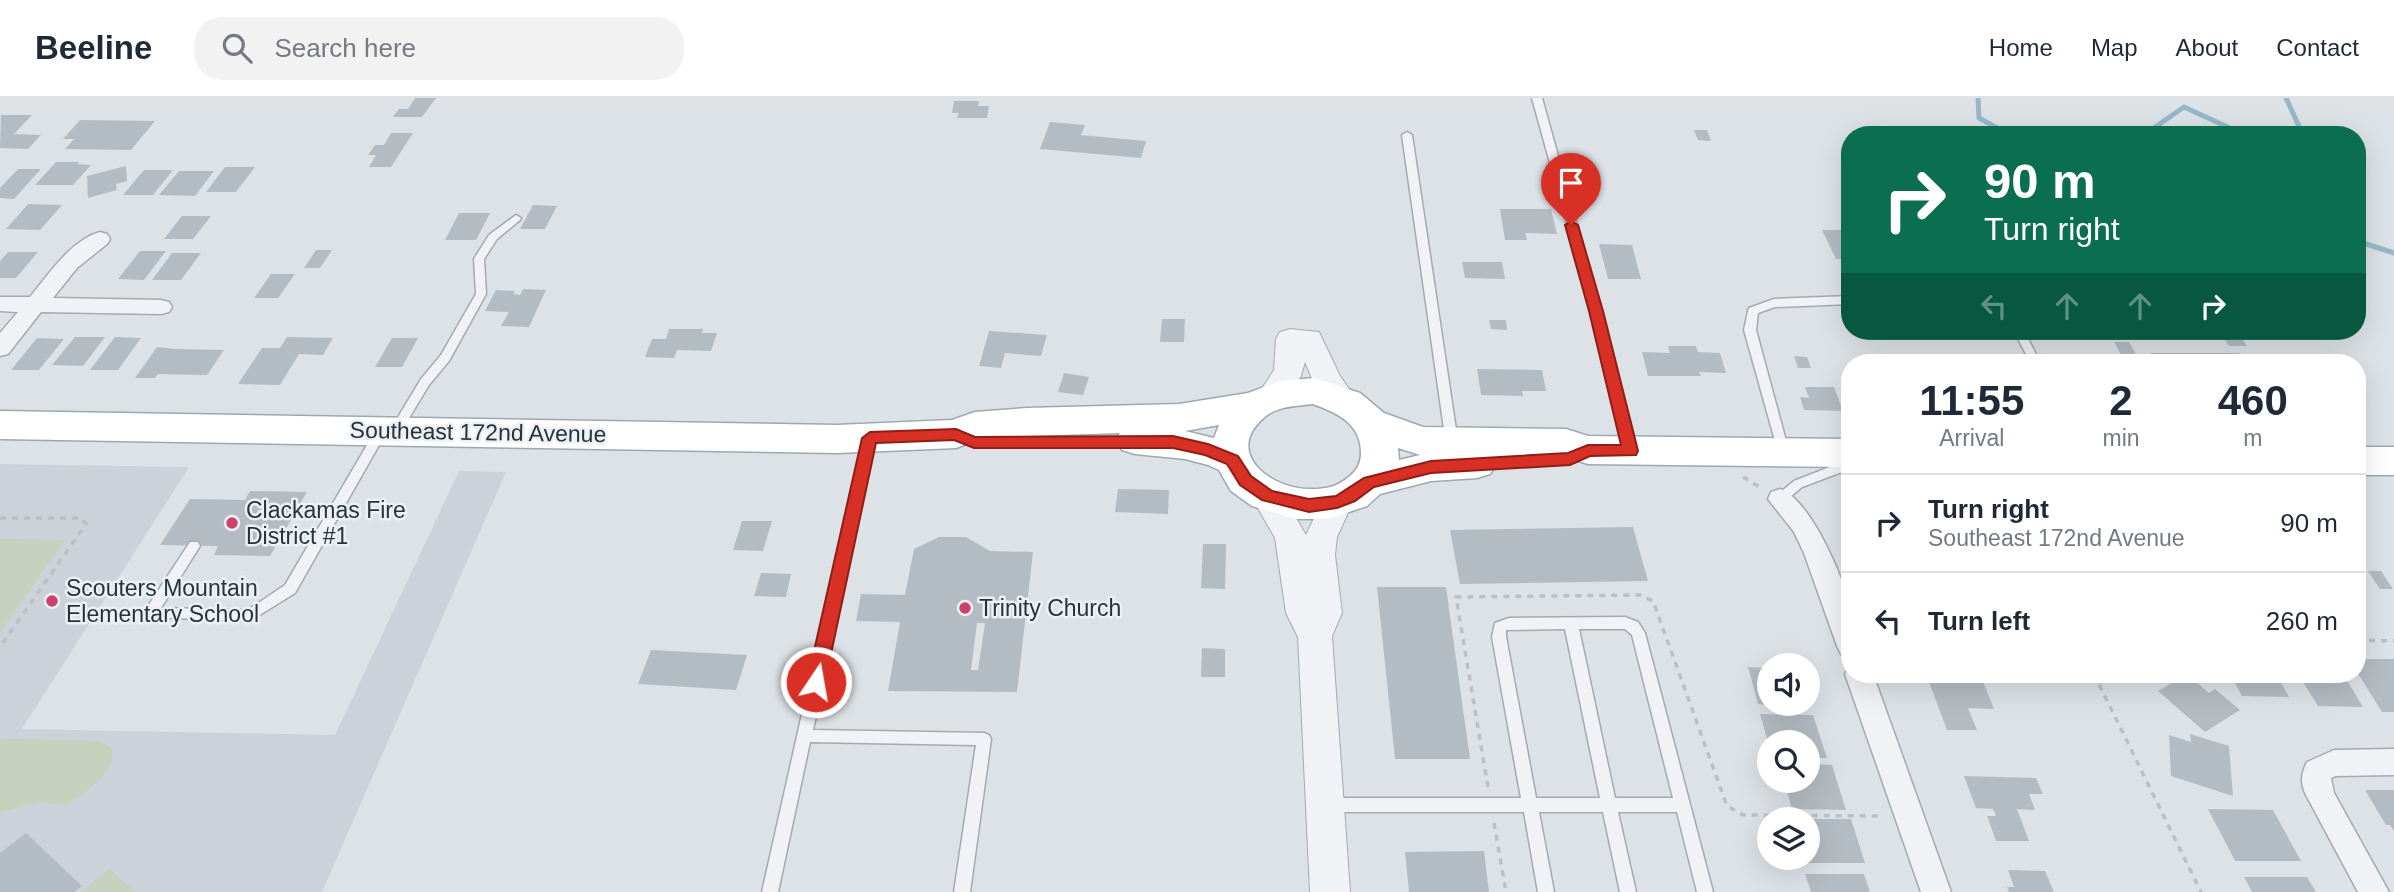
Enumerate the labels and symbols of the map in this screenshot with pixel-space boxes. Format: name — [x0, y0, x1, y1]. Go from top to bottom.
pin — [1541, 153, 1601, 225]
street label: Southeast 172nd Avenue — [349, 417, 607, 447]
place label: Clackamas Fire District #1 — [246, 497, 406, 549]
marker: Clackamas Fire District #1 — [224, 515, 240, 531]
place label: Scouters Mountain Elementary School — [66, 575, 259, 627]
marker: Scouters Mountain Elementary School — [44, 593, 60, 609]
place label: Trinity Church — [979, 595, 1121, 621]
marker: Trinity Church — [957, 600, 973, 616]
position arrow — [779, 645, 853, 719]

